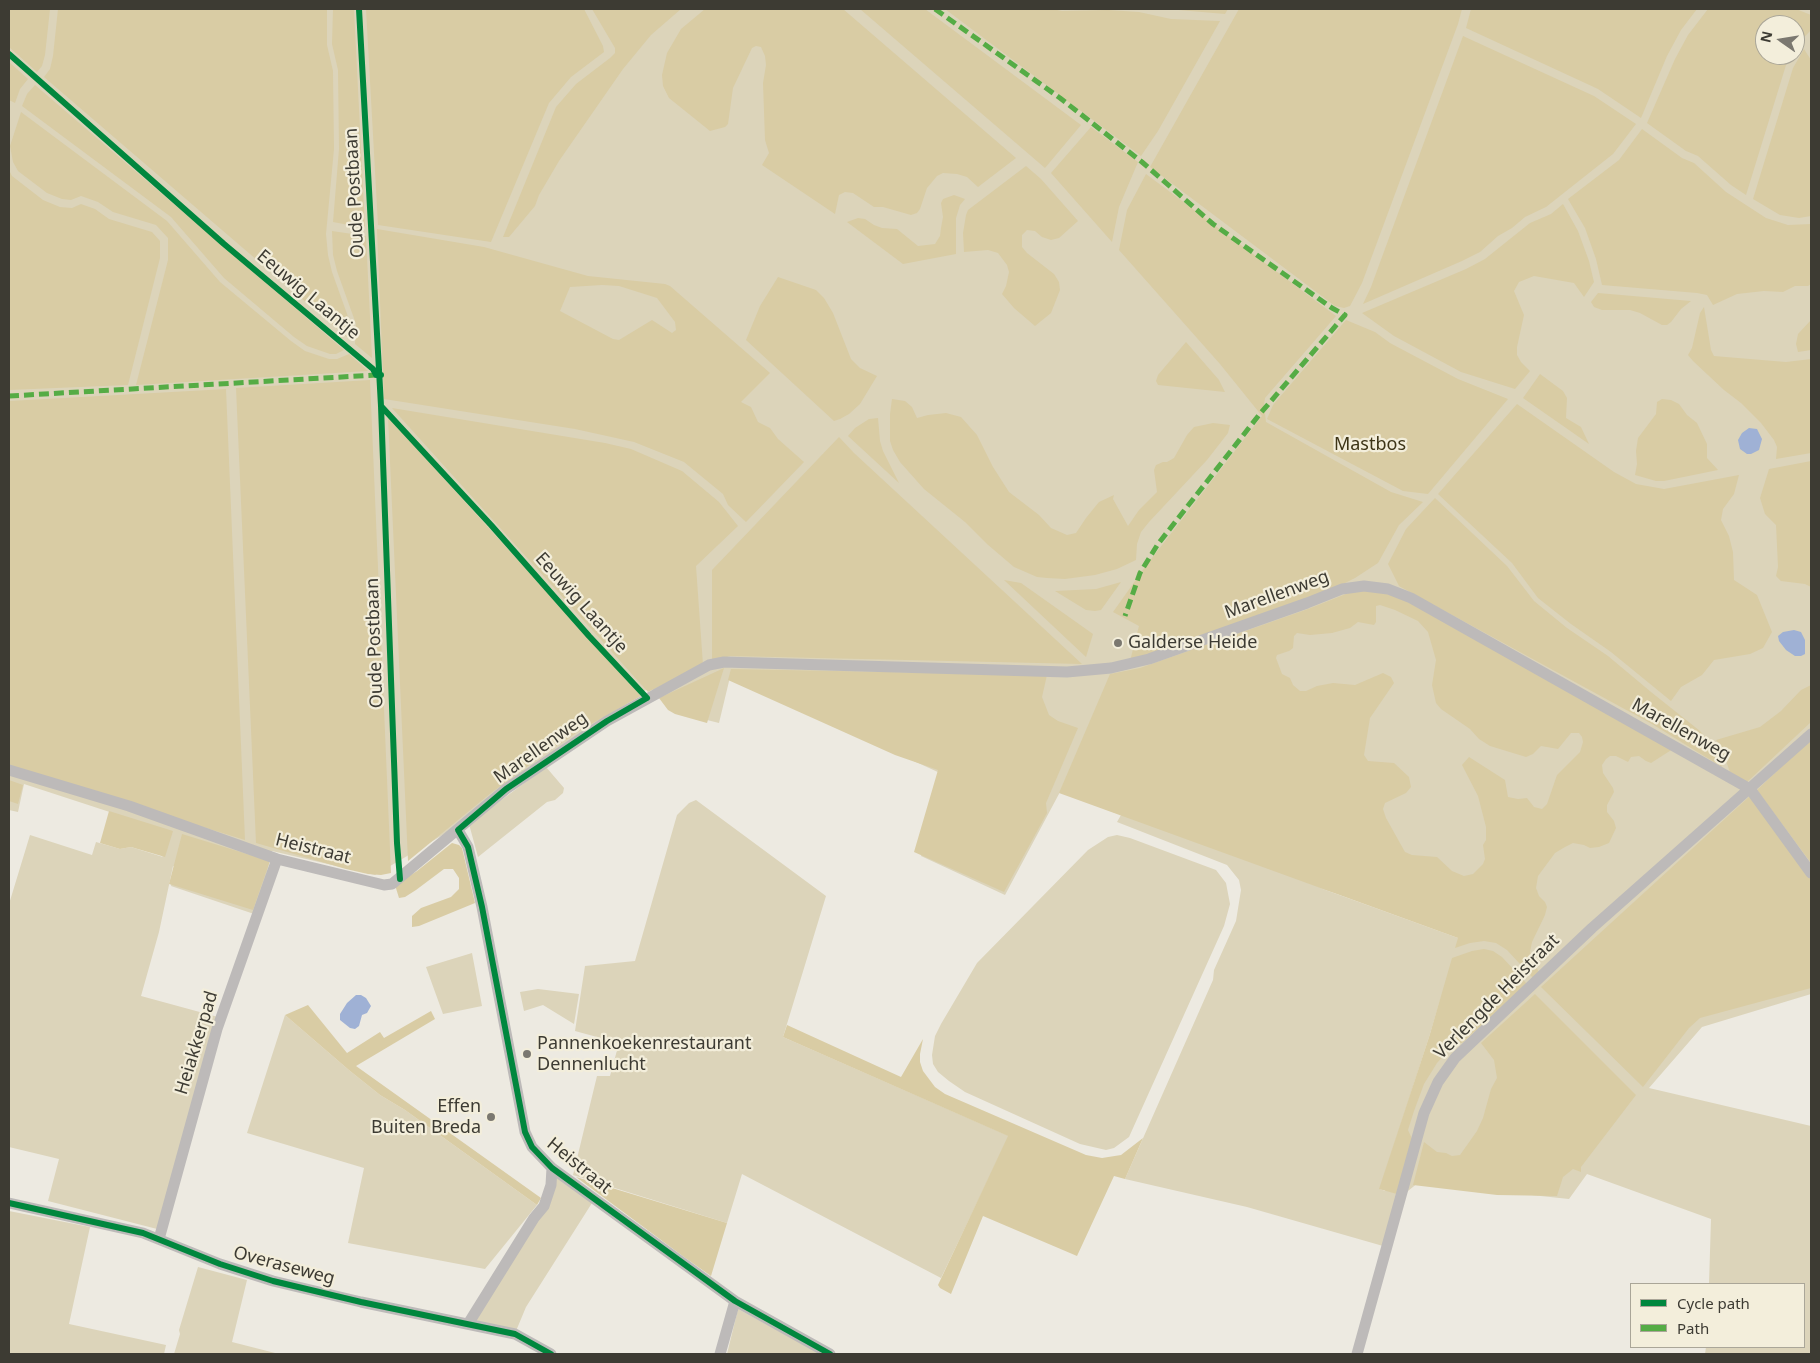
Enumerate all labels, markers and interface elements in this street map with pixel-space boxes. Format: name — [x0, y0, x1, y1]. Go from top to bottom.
north arrow — [1755, 15, 1805, 65]
text: N — [1755, 29, 1776, 44]
street label: Oude Postbaan — [341, 127, 369, 259]
street label: Eeuwig Laantje — [252, 246, 364, 344]
park label: Mastbos — [1334, 434, 1406, 456]
street label: Eeuwig Laantje — [530, 548, 632, 658]
street label: Marellenweg — [1222, 566, 1332, 624]
street label: Oude Postbaan — [362, 577, 388, 709]
place label: Galderse Heide — [1128, 632, 1257, 654]
marker: Galderse Heide — [1112, 637, 1124, 649]
street label: Marellenweg — [1628, 694, 1734, 766]
street label: Marellenweg — [490, 708, 592, 788]
street label: Heistraat — [273, 829, 353, 869]
street label: Verlengde Heistraat — [1430, 930, 1564, 1064]
street label: Heiakkerpad — [171, 989, 223, 1097]
place label: Pannenkoekenrestaurant Dennenlucht — [537, 1033, 751, 1076]
marker: Pannenkoekenrestaurant Dennenlucht — [521, 1048, 533, 1060]
place label: Effen Buiten Breda — [371, 1096, 481, 1138]
marker: Effen Buiten Breda — [485, 1111, 497, 1123]
street label: Heistraat — [542, 1133, 616, 1199]
street label: Overaseweg — [231, 1242, 337, 1290]
legend — [1630, 1283, 1805, 1348]
text: Cycle path — [1677, 1293, 1750, 1313]
text: Path — [1677, 1318, 1709, 1338]

